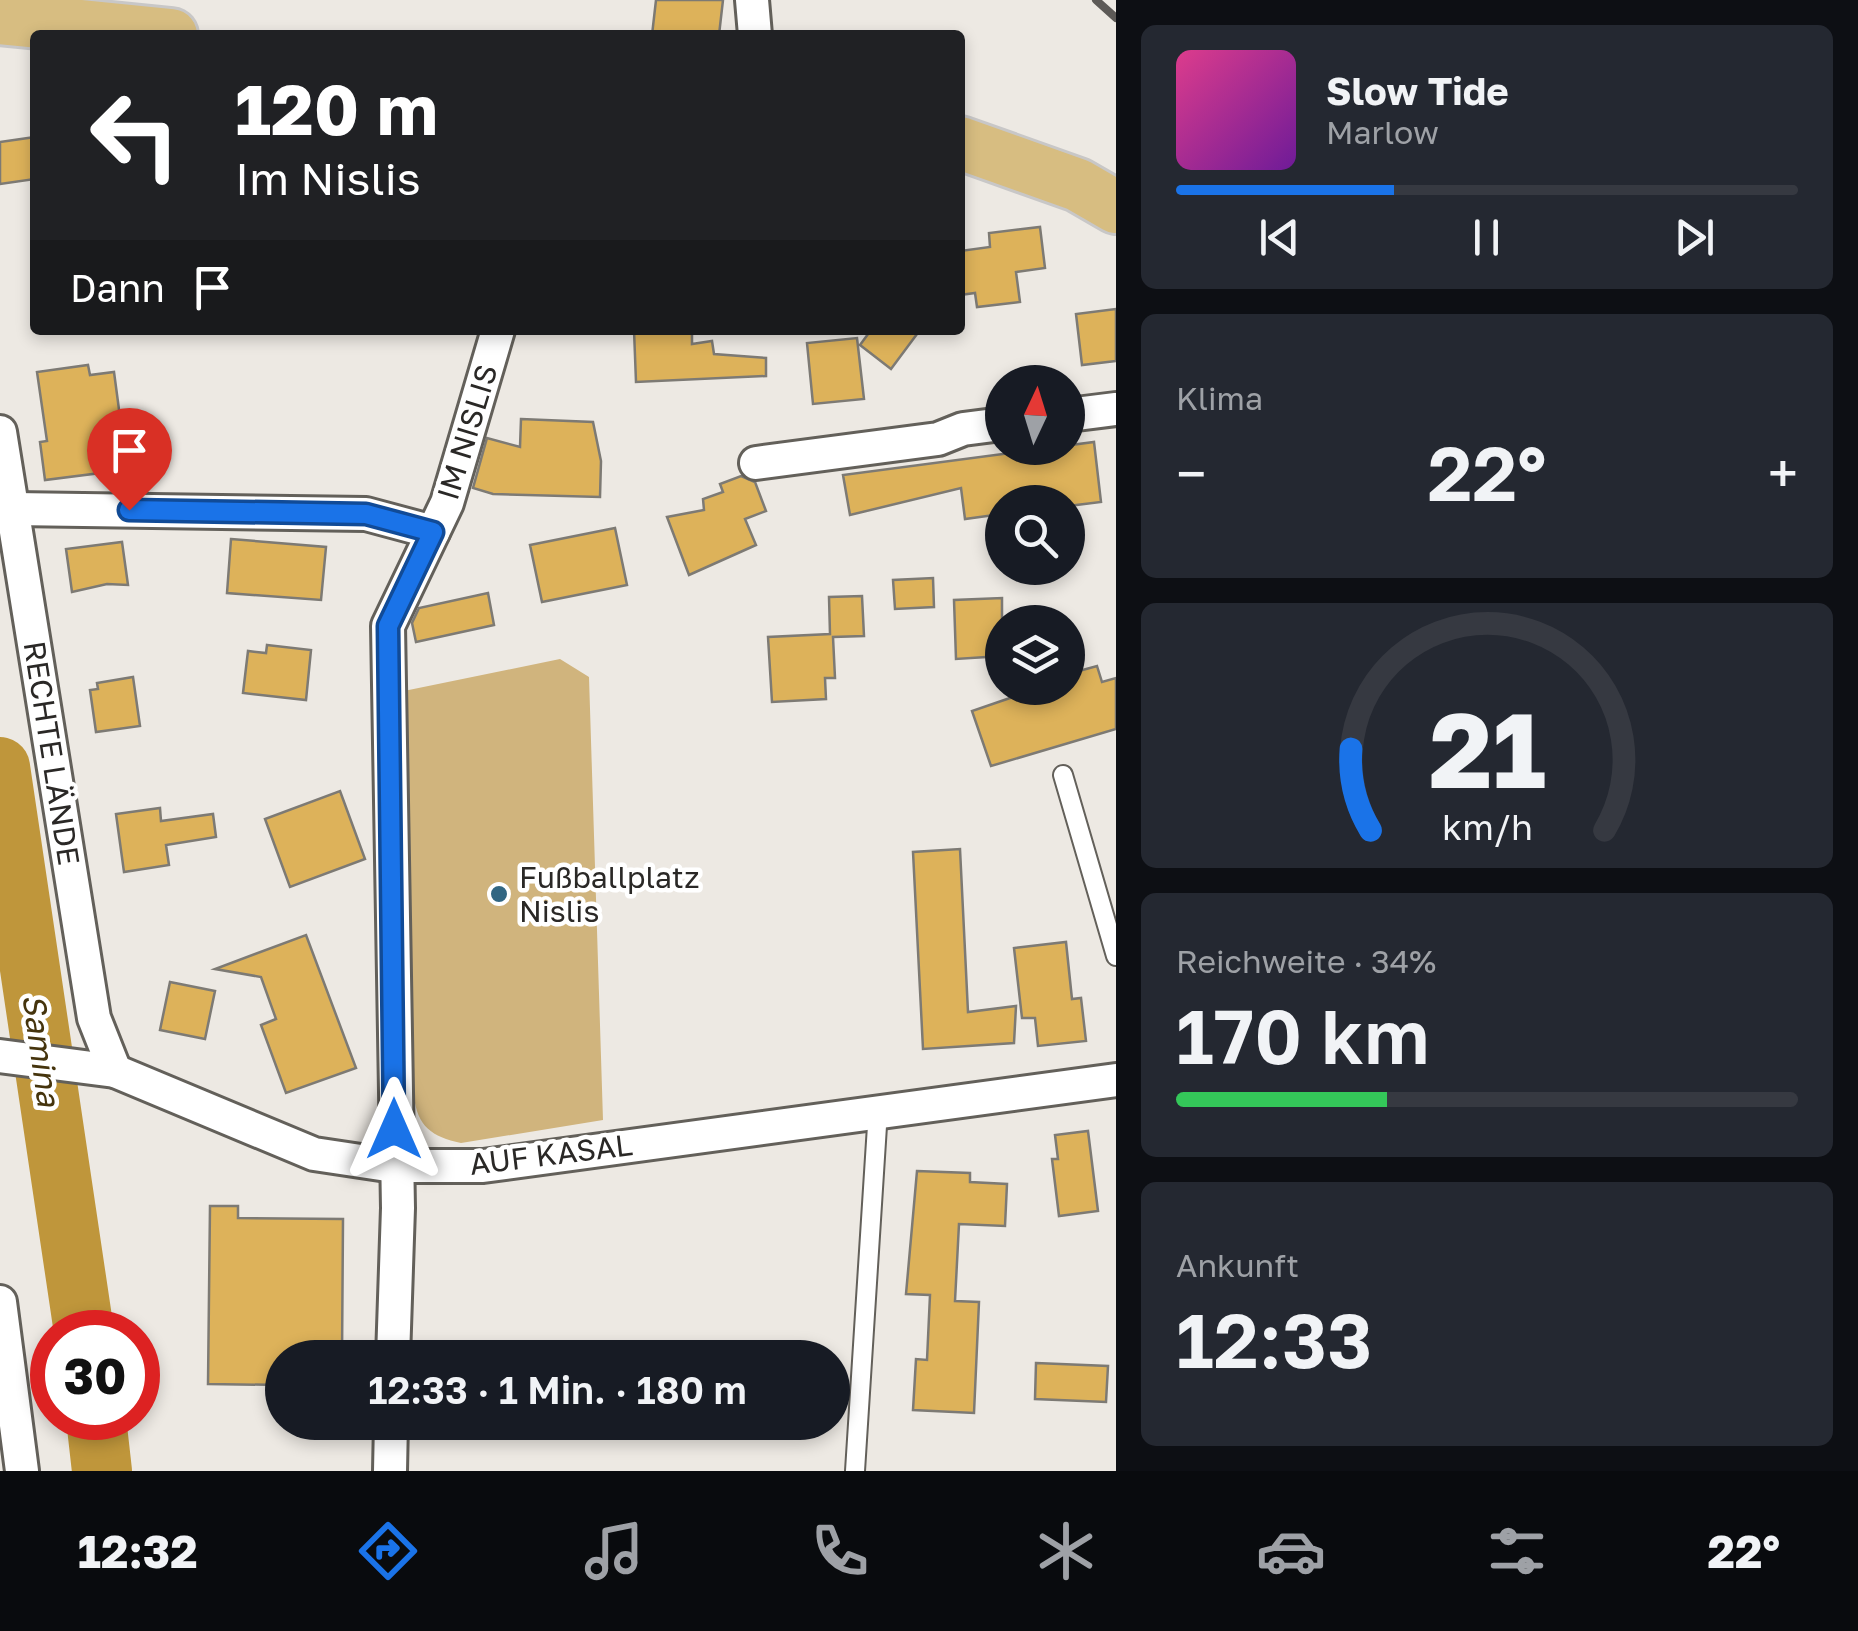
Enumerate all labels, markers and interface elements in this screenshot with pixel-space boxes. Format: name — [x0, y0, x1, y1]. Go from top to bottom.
text: 120 m — [235, 66, 438, 150]
text: Slow Tide — [1326, 68, 1509, 113]
icon: left — [70, 70, 200, 200]
text: Marlow — [1326, 113, 1439, 151]
text: Im Nislis — [235, 151, 421, 205]
icon: previous — [1252, 210, 1307, 265]
icon: pause — [1459, 210, 1514, 265]
icon: next — [1667, 210, 1722, 265]
icon: arrive — [185, 260, 240, 315]
text: Dann — [70, 265, 165, 310]
street label: IM NISLIS — [429, 360, 505, 504]
north arrow — [985, 365, 1085, 465]
map controls — [985, 365, 1085, 705]
text: Klima — [1176, 379, 1263, 417]
pin — [87, 408, 172, 511]
icon: arrive — [102, 423, 157, 478]
text: 22° — [1427, 427, 1547, 518]
text: − — [1176, 440, 1206, 506]
text: + — [1768, 440, 1798, 506]
button: search — [985, 485, 1085, 585]
button: layers — [985, 605, 1085, 705]
street label: RECHTE LÄNDE — [17, 638, 87, 868]
text: 21 — [1428, 686, 1546, 811]
text: km/h — [1442, 805, 1532, 848]
place label: Fußballplatz Nislis — [519, 859, 700, 929]
marker: Fußballplatz Nislis — [488, 883, 510, 905]
text: Reichweite · 34% — [1176, 942, 1436, 980]
text: 170 km — [1176, 990, 1430, 1081]
water label: Samina — [15, 991, 69, 1111]
position arrow — [342, 1077, 446, 1181]
street label: AUF KASAL — [468, 1126, 634, 1182]
text: Ankunft — [1176, 1246, 1299, 1284]
text: 12:33 — [1176, 1294, 1373, 1385]
speed limit sign: 30 — [30, 1310, 160, 1440]
text: 12:33 · 1 Min. · 180 m — [368, 1367, 747, 1412]
icon: directions — [353, 1516, 423, 1586]
icon: music — [579, 1516, 649, 1586]
icon: phone — [805, 1516, 875, 1586]
icon: climate — [1031, 1516, 1101, 1586]
icon: car — [1256, 1516, 1326, 1586]
icon: filters — [1482, 1516, 1552, 1586]
text: 12:32 — [78, 1524, 198, 1578]
text: 22° — [1708, 1524, 1780, 1578]

